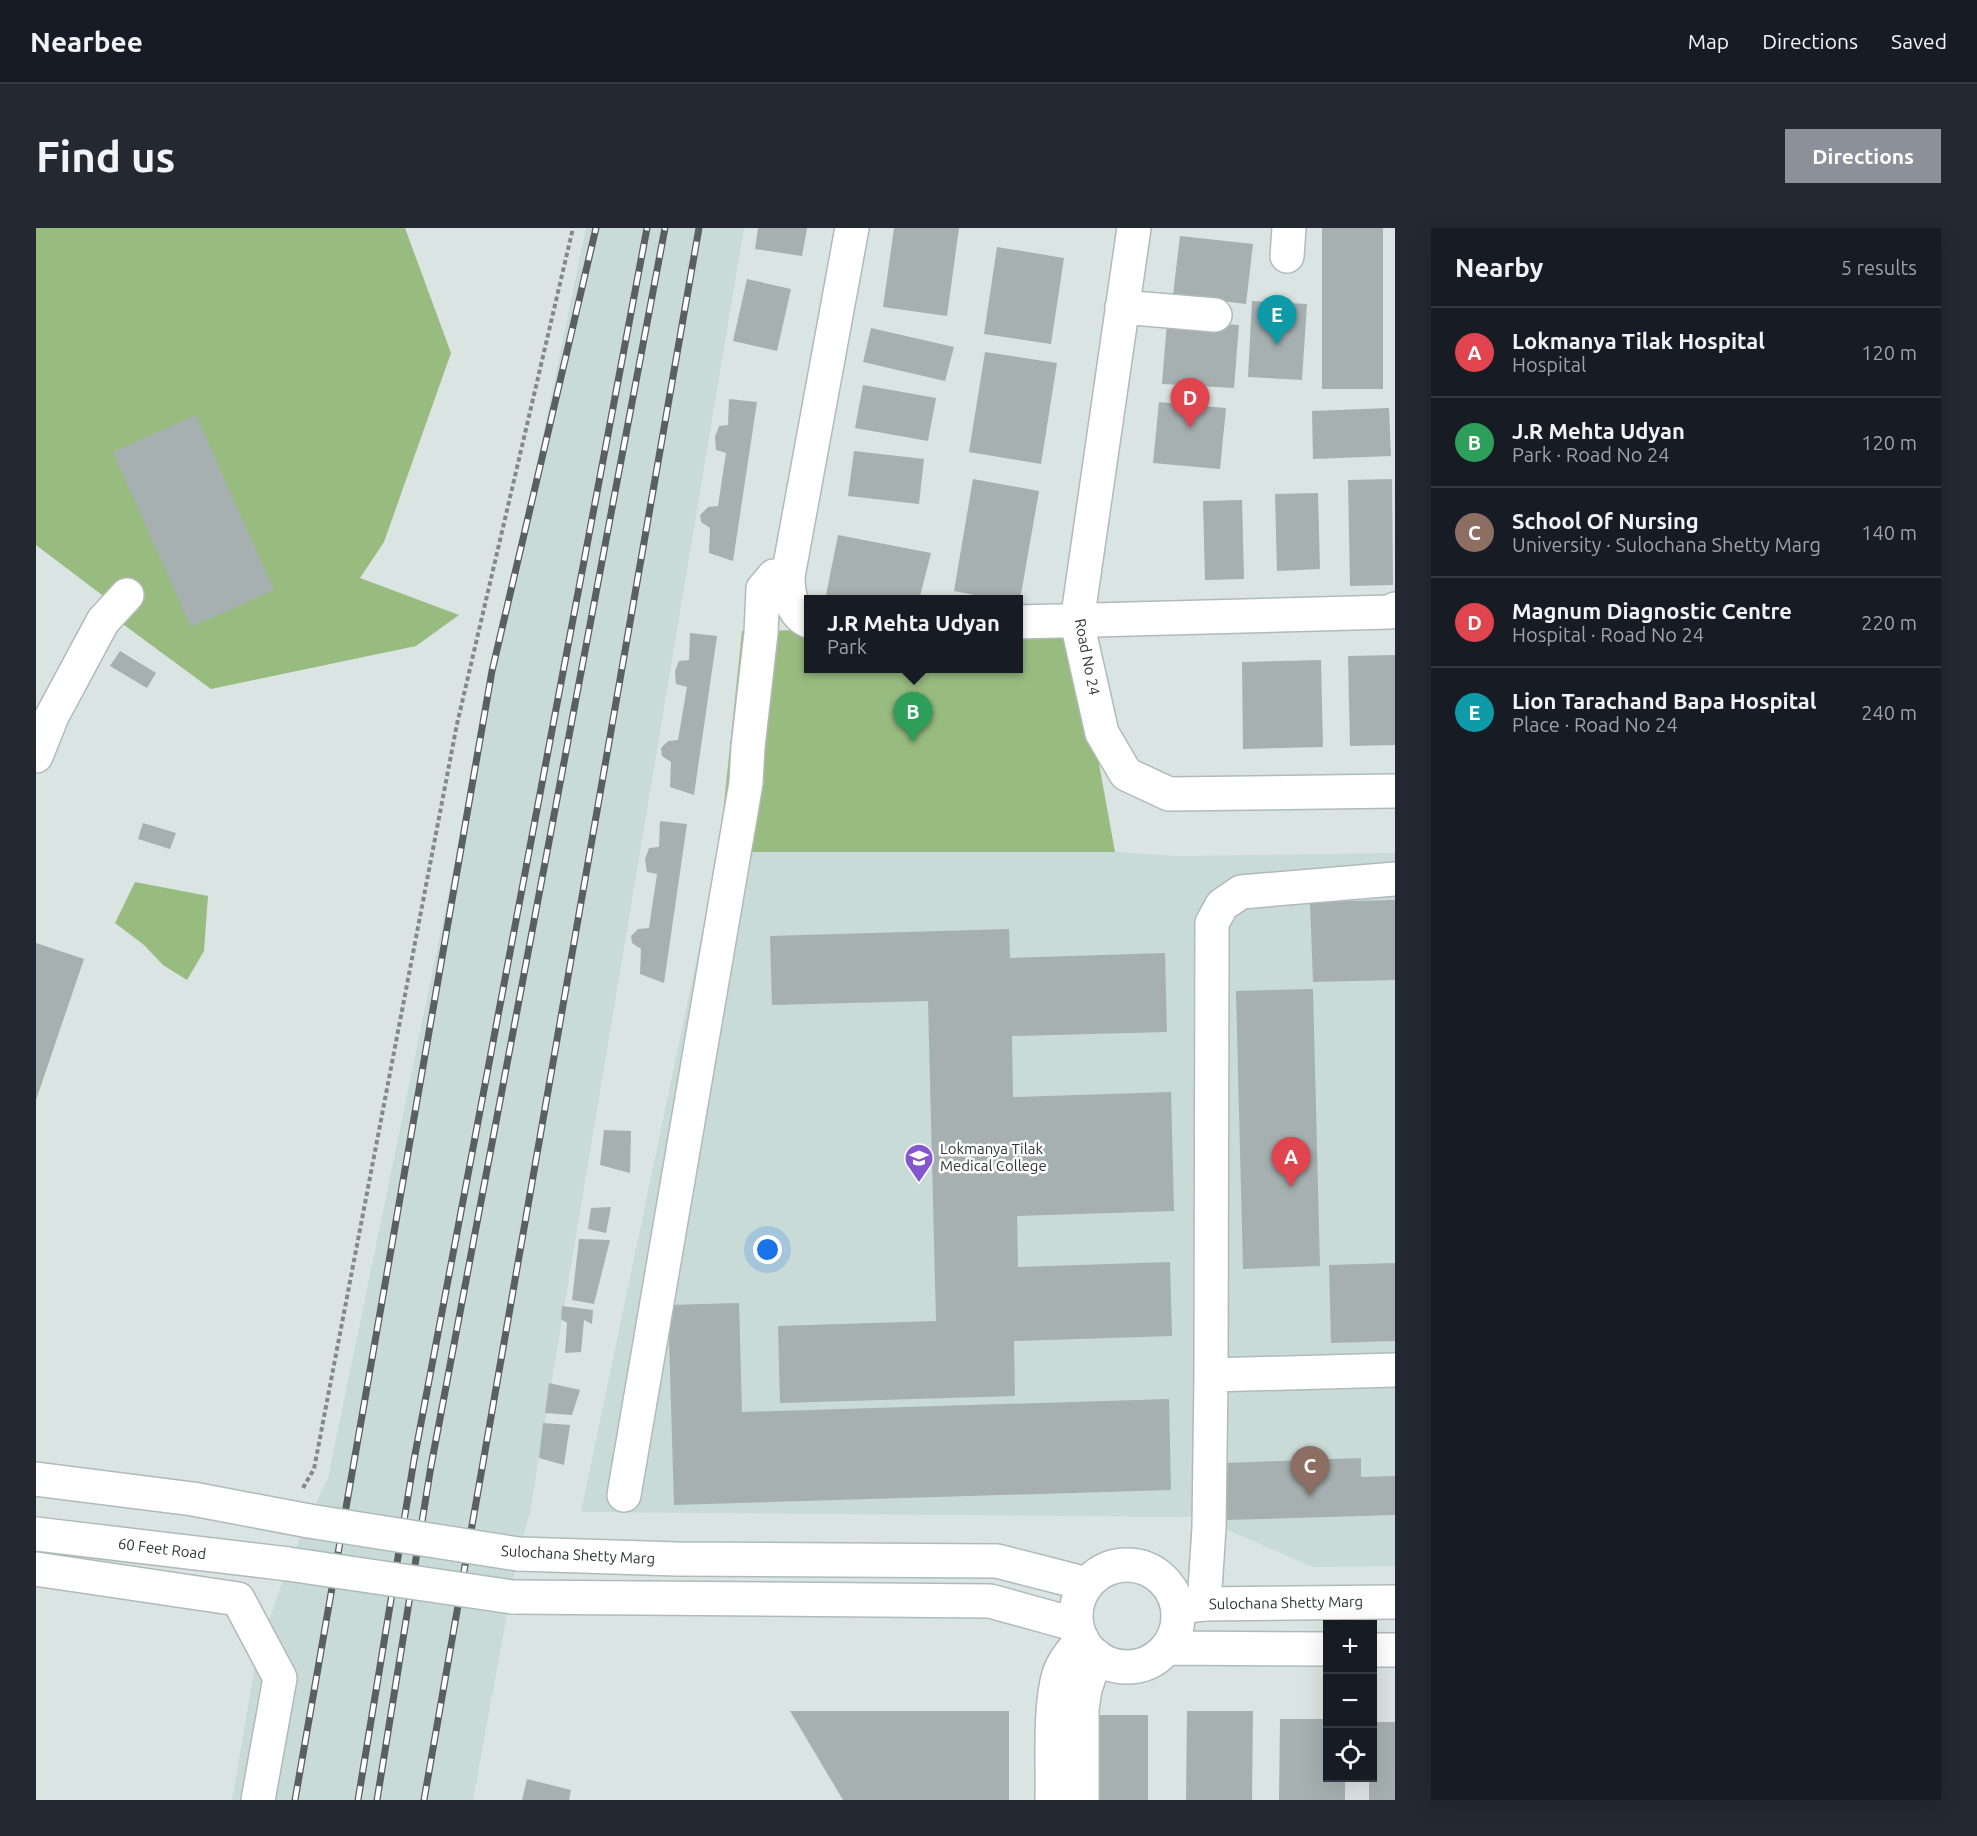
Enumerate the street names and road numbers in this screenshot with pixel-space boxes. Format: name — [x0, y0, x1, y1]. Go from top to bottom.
street label: Road No 24 — [1072, 617, 1103, 697]
street label: 60 Feet Road — [117, 1535, 207, 1562]
street label: Sulochana Shetty Marg — [501, 1542, 656, 1567]
street label: Sulochana Shetty Marg — [1209, 1593, 1363, 1612]

